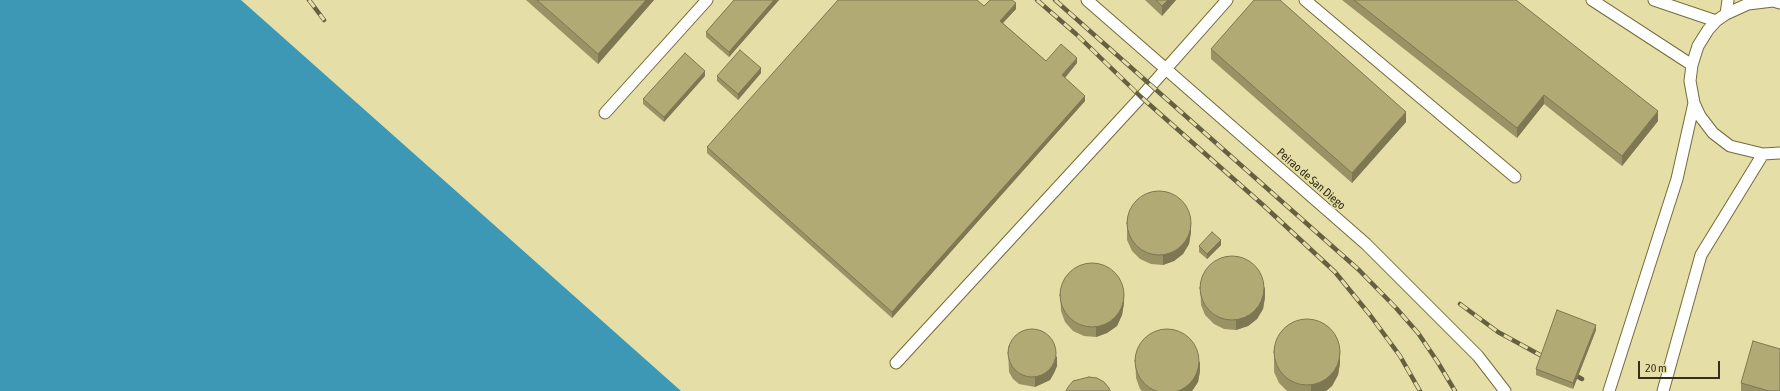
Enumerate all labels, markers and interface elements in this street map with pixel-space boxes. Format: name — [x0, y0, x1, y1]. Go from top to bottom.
street label: Peirao de San Diego — [1274, 145, 1348, 213]
scale bar — [1640, 353, 1722, 379]
text: 20 m — [1645, 361, 1667, 375]

